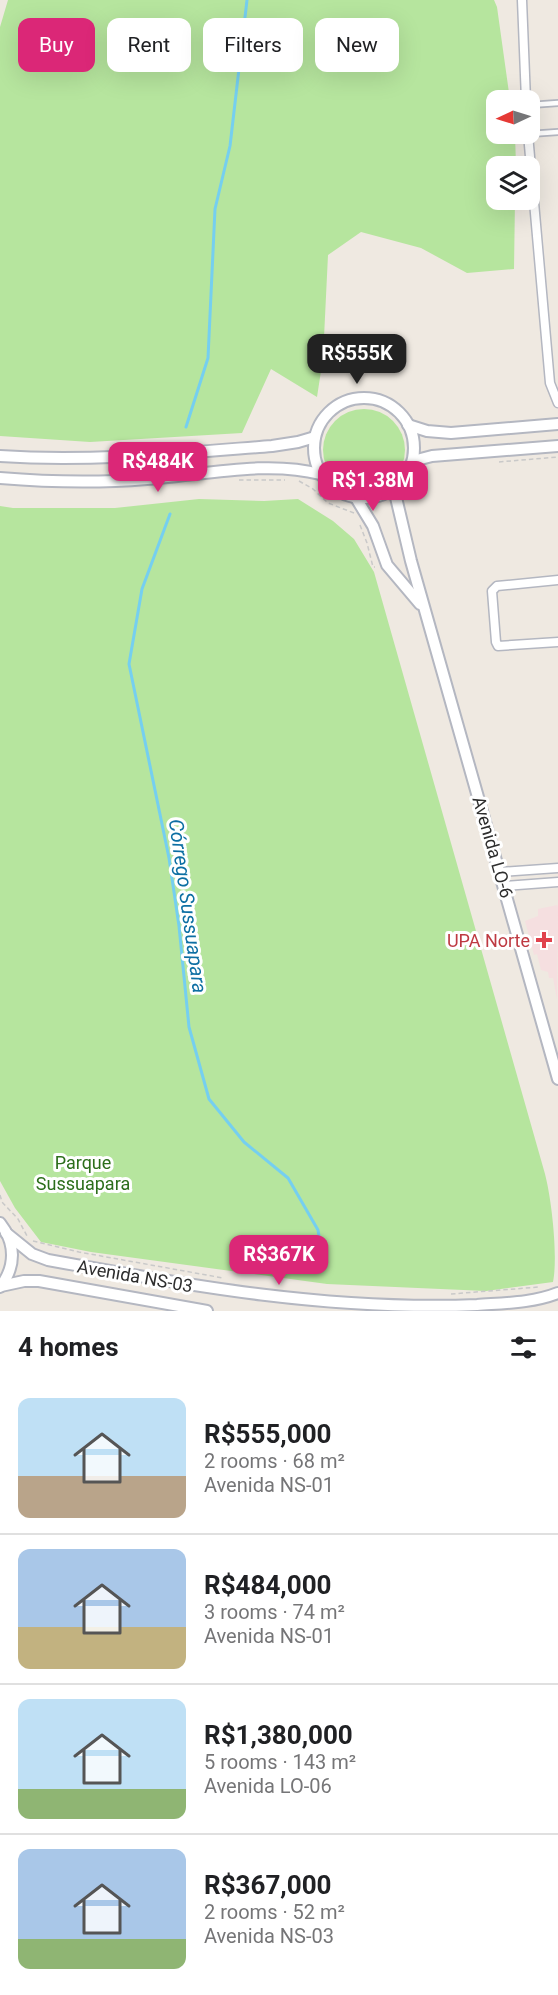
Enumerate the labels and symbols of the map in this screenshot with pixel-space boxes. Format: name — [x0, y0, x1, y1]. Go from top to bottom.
north arrow — [486, 90, 540, 144]
pin: R$555K — [308, 334, 406, 385]
pin: R$484K — [109, 442, 207, 493]
pin: R$1.38M — [318, 461, 428, 512]
street label: Avenida LO-6 — [468, 794, 518, 900]
water label: Córrego Sussuapara — [164, 817, 212, 995]
place label: UPA Norte — [447, 930, 530, 951]
marker: UPA Norte — [535, 931, 553, 949]
park label: Parque Sussuapara — [36, 1152, 130, 1194]
pin: R$367K — [230, 1235, 328, 1286]
street label: Avenida NS-03 — [76, 1256, 194, 1296]

